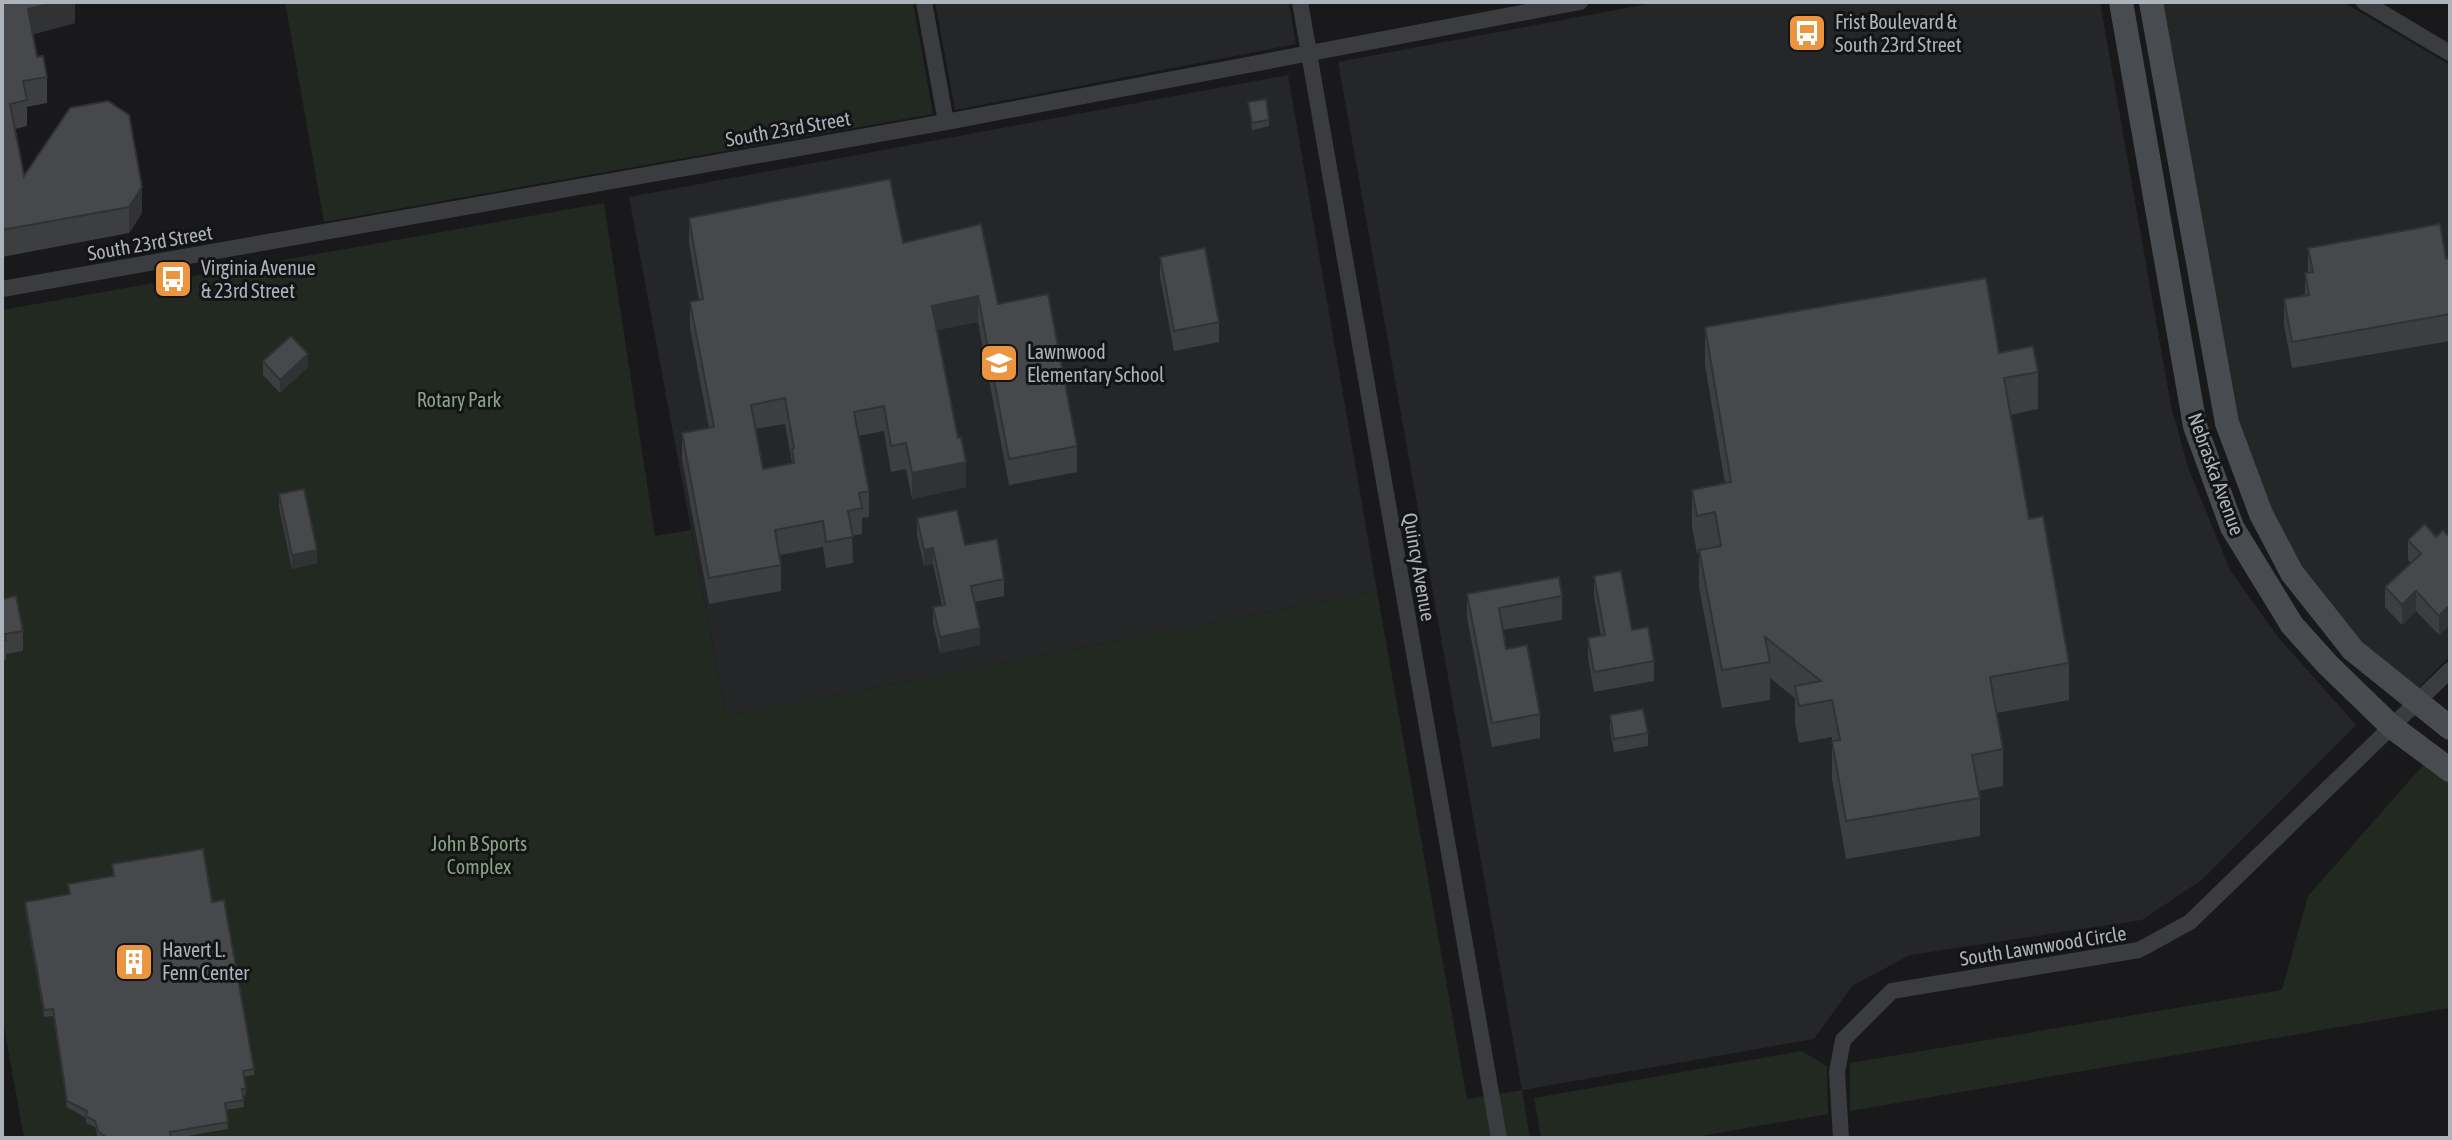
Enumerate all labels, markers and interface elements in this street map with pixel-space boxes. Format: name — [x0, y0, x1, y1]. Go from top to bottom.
place label: Frist Boulevard & South 23rd Street — [1835, 10, 1962, 56]
bus stop icon: Frist Boulevard & South 23rd Street — [1786, 12, 1828, 54]
street label: South 23rd Street — [724, 106, 852, 151]
street label: South 23rd Street — [86, 220, 214, 265]
place label: Virginia Avenue & 23rd Street — [201, 256, 316, 302]
bus stop icon: Virginia Avenue & 23rd Street — [152, 258, 194, 300]
place label: Lawnwood Elementary School — [1027, 340, 1165, 386]
school or university icon: Lawnwood Elementary School — [978, 342, 1020, 384]
park label: Rotary Park — [417, 388, 502, 411]
street label: Nebraska Avenue — [2184, 410, 2249, 538]
street label: Quincy Avenue — [1399, 511, 1440, 623]
park label: John B Sports Complex — [431, 832, 527, 878]
street label: South Lawnwood Circle — [1958, 921, 2128, 970]
place label: Havert L. Fenn Center — [162, 938, 250, 984]
building icon: Havert L. Fenn Center — [113, 941, 155, 983]

